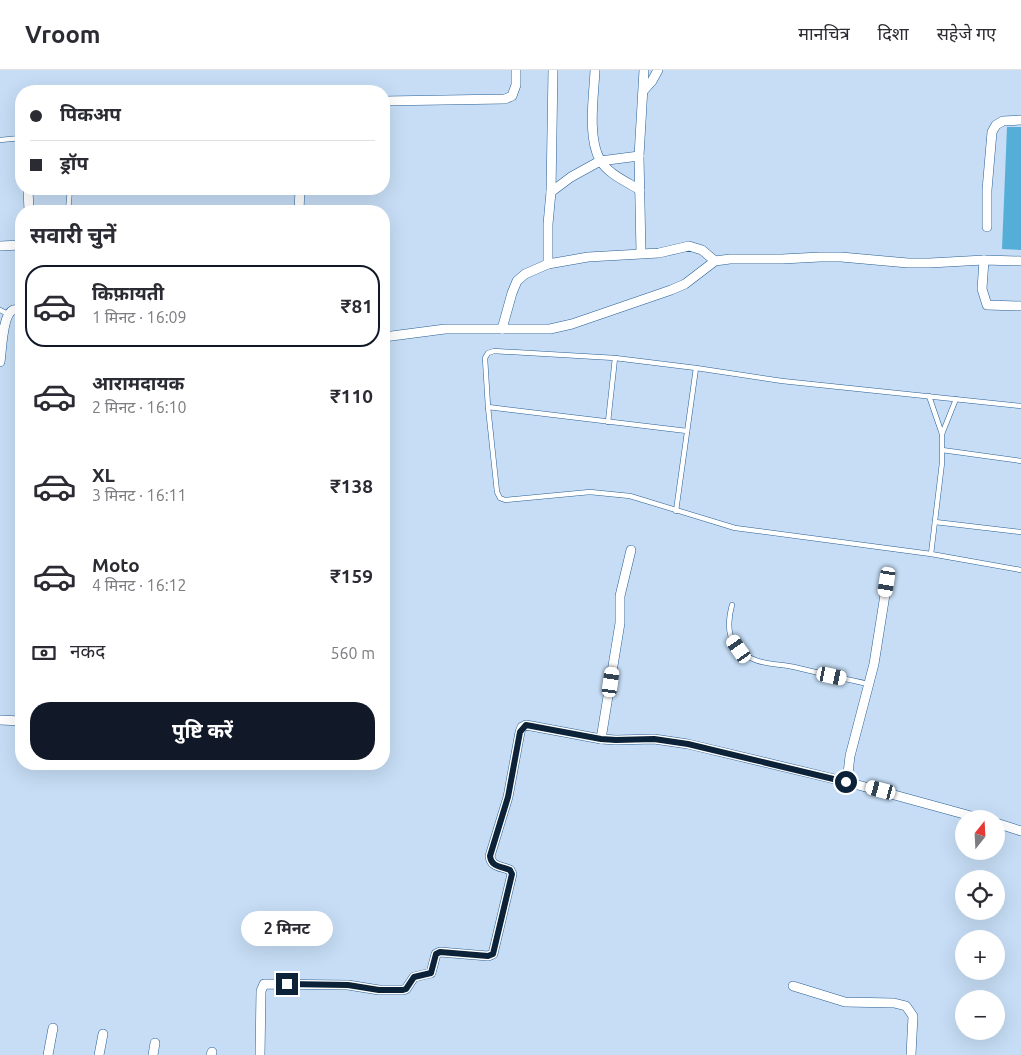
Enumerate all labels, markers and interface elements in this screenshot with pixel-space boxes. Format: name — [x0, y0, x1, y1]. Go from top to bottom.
text: Vroom — [25, 21, 101, 48]
text: मानचित्र — [798, 23, 850, 43]
text: दिशा — [878, 23, 909, 43]
text: सहेजे गए — [937, 23, 996, 43]
text: पिकअप — [60, 103, 121, 125]
text: ड्रॉप — [60, 152, 88, 174]
text: सवारी चुनें — [30, 222, 116, 247]
text: किफ़ायती — [92, 282, 164, 304]
icon: car — [32, 284, 77, 329]
text: ₹81 — [341, 295, 373, 317]
text: 1 मिनट · 16:09 — [92, 308, 187, 326]
text: आरामदायक — [92, 372, 184, 394]
icon: car — [32, 374, 77, 419]
text: ₹110 — [330, 385, 373, 407]
text: 2 मिनट · 16:10 — [92, 398, 187, 416]
icon: car — [32, 464, 77, 509]
text: XL — [92, 464, 115, 486]
text: ₹138 — [330, 475, 373, 497]
text: 3 मिनट · 16:11 — [92, 486, 187, 504]
icon: car — [32, 554, 77, 599]
text: Moto — [92, 554, 140, 576]
text: ₹159 — [330, 565, 373, 587]
car — [877, 566, 896, 598]
text: 4 मिनट · 16:12 — [92, 576, 187, 594]
car — [724, 632, 753, 666]
icon: cash — [30, 639, 58, 667]
text: नकद — [70, 640, 105, 662]
text: 560 m — [330, 644, 375, 662]
car — [601, 666, 620, 698]
car — [815, 666, 848, 686]
button: पुष्टि करें — [30, 702, 375, 760]
route start — [835, 771, 857, 793]
car — [864, 779, 897, 801]
north arrow — [955, 810, 1005, 860]
map controls — [955, 810, 1005, 1040]
button: locate — [955, 870, 1005, 920]
callout: 2 मिनट — [241, 912, 333, 946]
text: 2 मिनट — [264, 919, 310, 937]
button: + — [955, 930, 1005, 980]
route end — [276, 973, 298, 995]
button: − — [955, 990, 1005, 1040]

